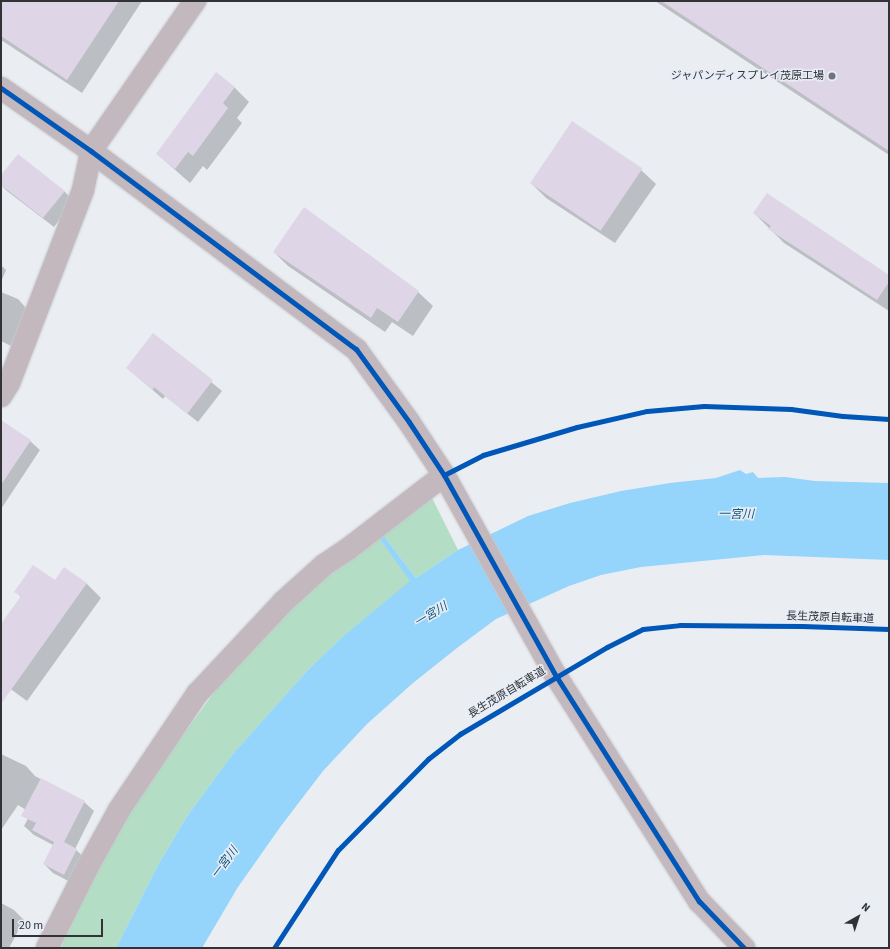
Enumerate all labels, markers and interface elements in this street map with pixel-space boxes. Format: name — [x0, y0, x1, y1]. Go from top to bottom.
place label: ジャパンディスプレイ茂原工場 — [670, 69, 824, 83]
marker: ジャパンディスプレイ茂原工場 — [827, 71, 837, 81]
water label: 一宮川 — [718, 508, 754, 522]
water label: 一宮川 — [412, 600, 450, 630]
street label: 長生茂原自転車道 — [786, 610, 874, 626]
street label: 長生茂原自転車道 — [466, 665, 548, 721]
water label: 一宮川 — [208, 844, 242, 882]
north arrow — [838, 897, 878, 937]
text: N — [858, 899, 873, 915]
scale bar — [14, 911, 105, 937]
text: 20 m — [19, 917, 43, 934]

